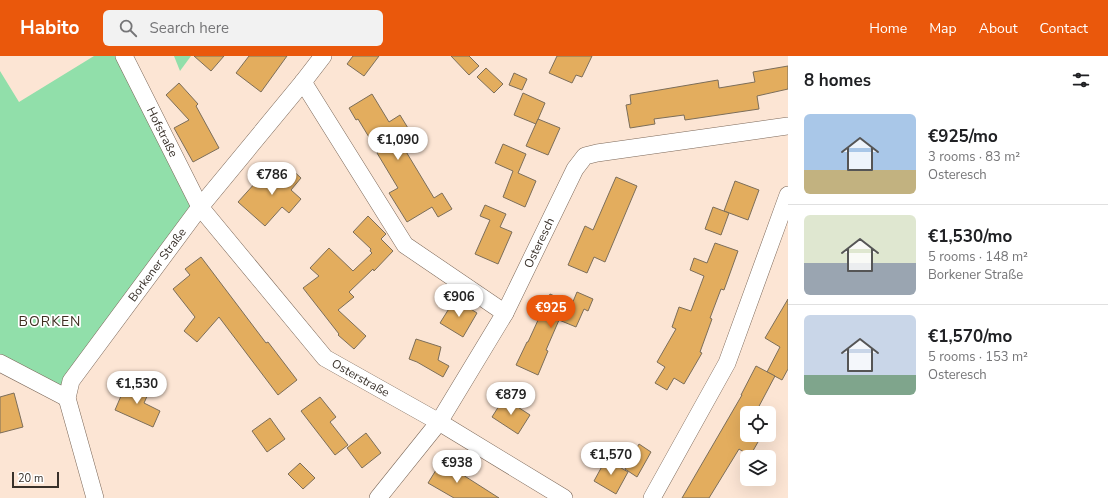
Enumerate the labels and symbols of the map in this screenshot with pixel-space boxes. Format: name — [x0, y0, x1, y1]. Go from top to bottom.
street label: Hofstraße — [143, 104, 182, 160]
pin: €1,090 — [365, 127, 431, 161]
pin: €786 — [248, 162, 296, 196]
street label: Osteresch — [520, 215, 558, 271]
street label: Borkener Straße — [125, 225, 190, 305]
pin: €906 — [435, 284, 483, 318]
pin: €925 — [527, 295, 575, 329]
district label: BORKEN — [19, 312, 81, 331]
street label: Osterstraße — [329, 355, 393, 401]
pin: €1,530 — [104, 371, 170, 405]
pin: €879 — [487, 382, 535, 416]
pin: €1,570 — [578, 442, 644, 476]
pin: €938 — [433, 450, 481, 484]
scale bar — [12, 470, 59, 489]

